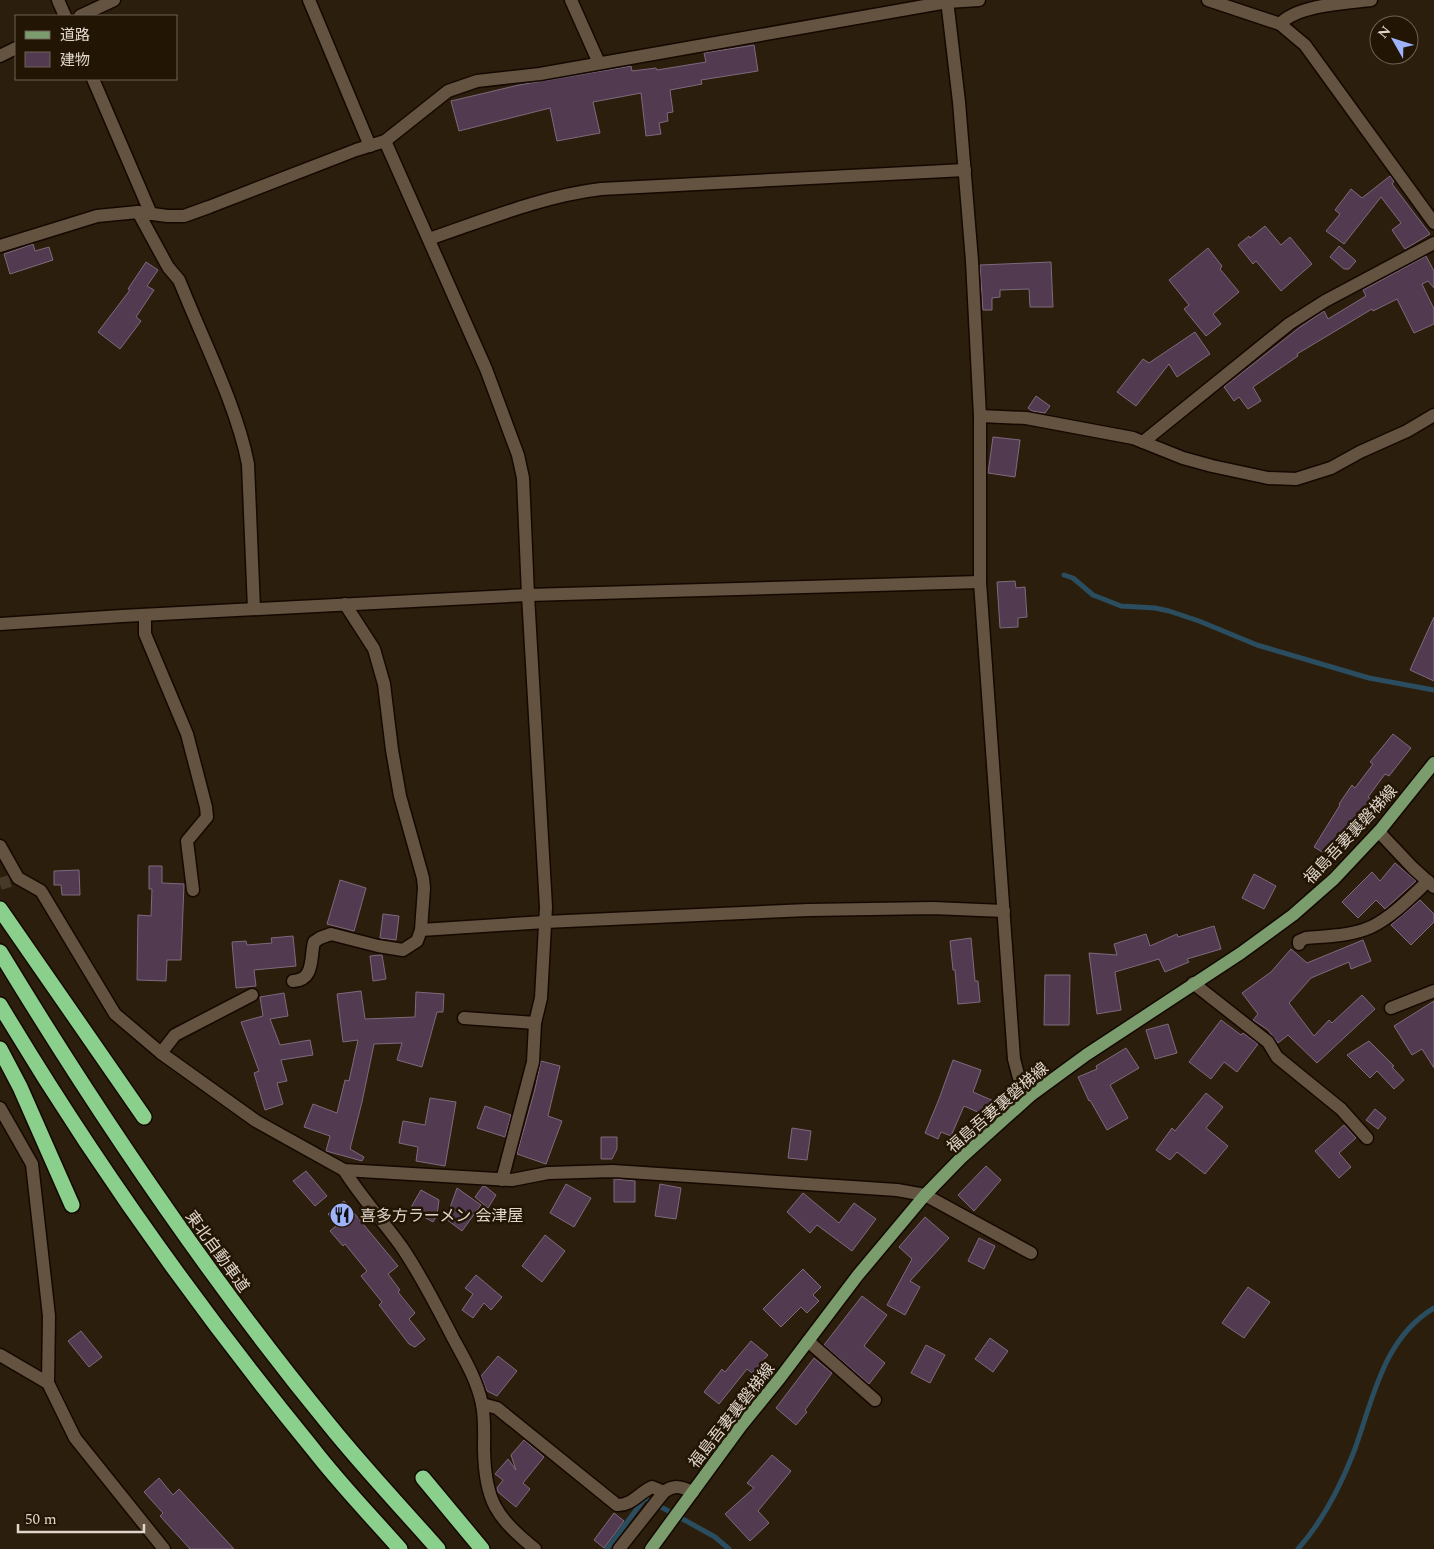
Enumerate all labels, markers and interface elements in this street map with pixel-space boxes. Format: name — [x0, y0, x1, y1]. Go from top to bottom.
legend — [15, 15, 178, 80]
north arrow — [1369, 15, 1419, 65]
text: N — [1373, 21, 1396, 43]
text: 道路 — [60, 24, 90, 47]
text: 建物 — [60, 49, 90, 72]
street label: 福島吾妻裏磐梯線 — [1298, 780, 1403, 890]
street label: 福島吾妻裏磐梯線 — [941, 1057, 1054, 1159]
restaurant icon: 喜多方ラーメン 会津屋 — [329, 1202, 355, 1228]
place label: 喜多方ラーメン 会津屋 — [360, 1204, 523, 1228]
street label: 東北自動車道 — [179, 1206, 255, 1297]
street label: 福島吾妻裏磐梯線 — [683, 1358, 781, 1473]
scale bar — [18, 1502, 144, 1534]
text: 50 m — [25, 1508, 57, 1531]

